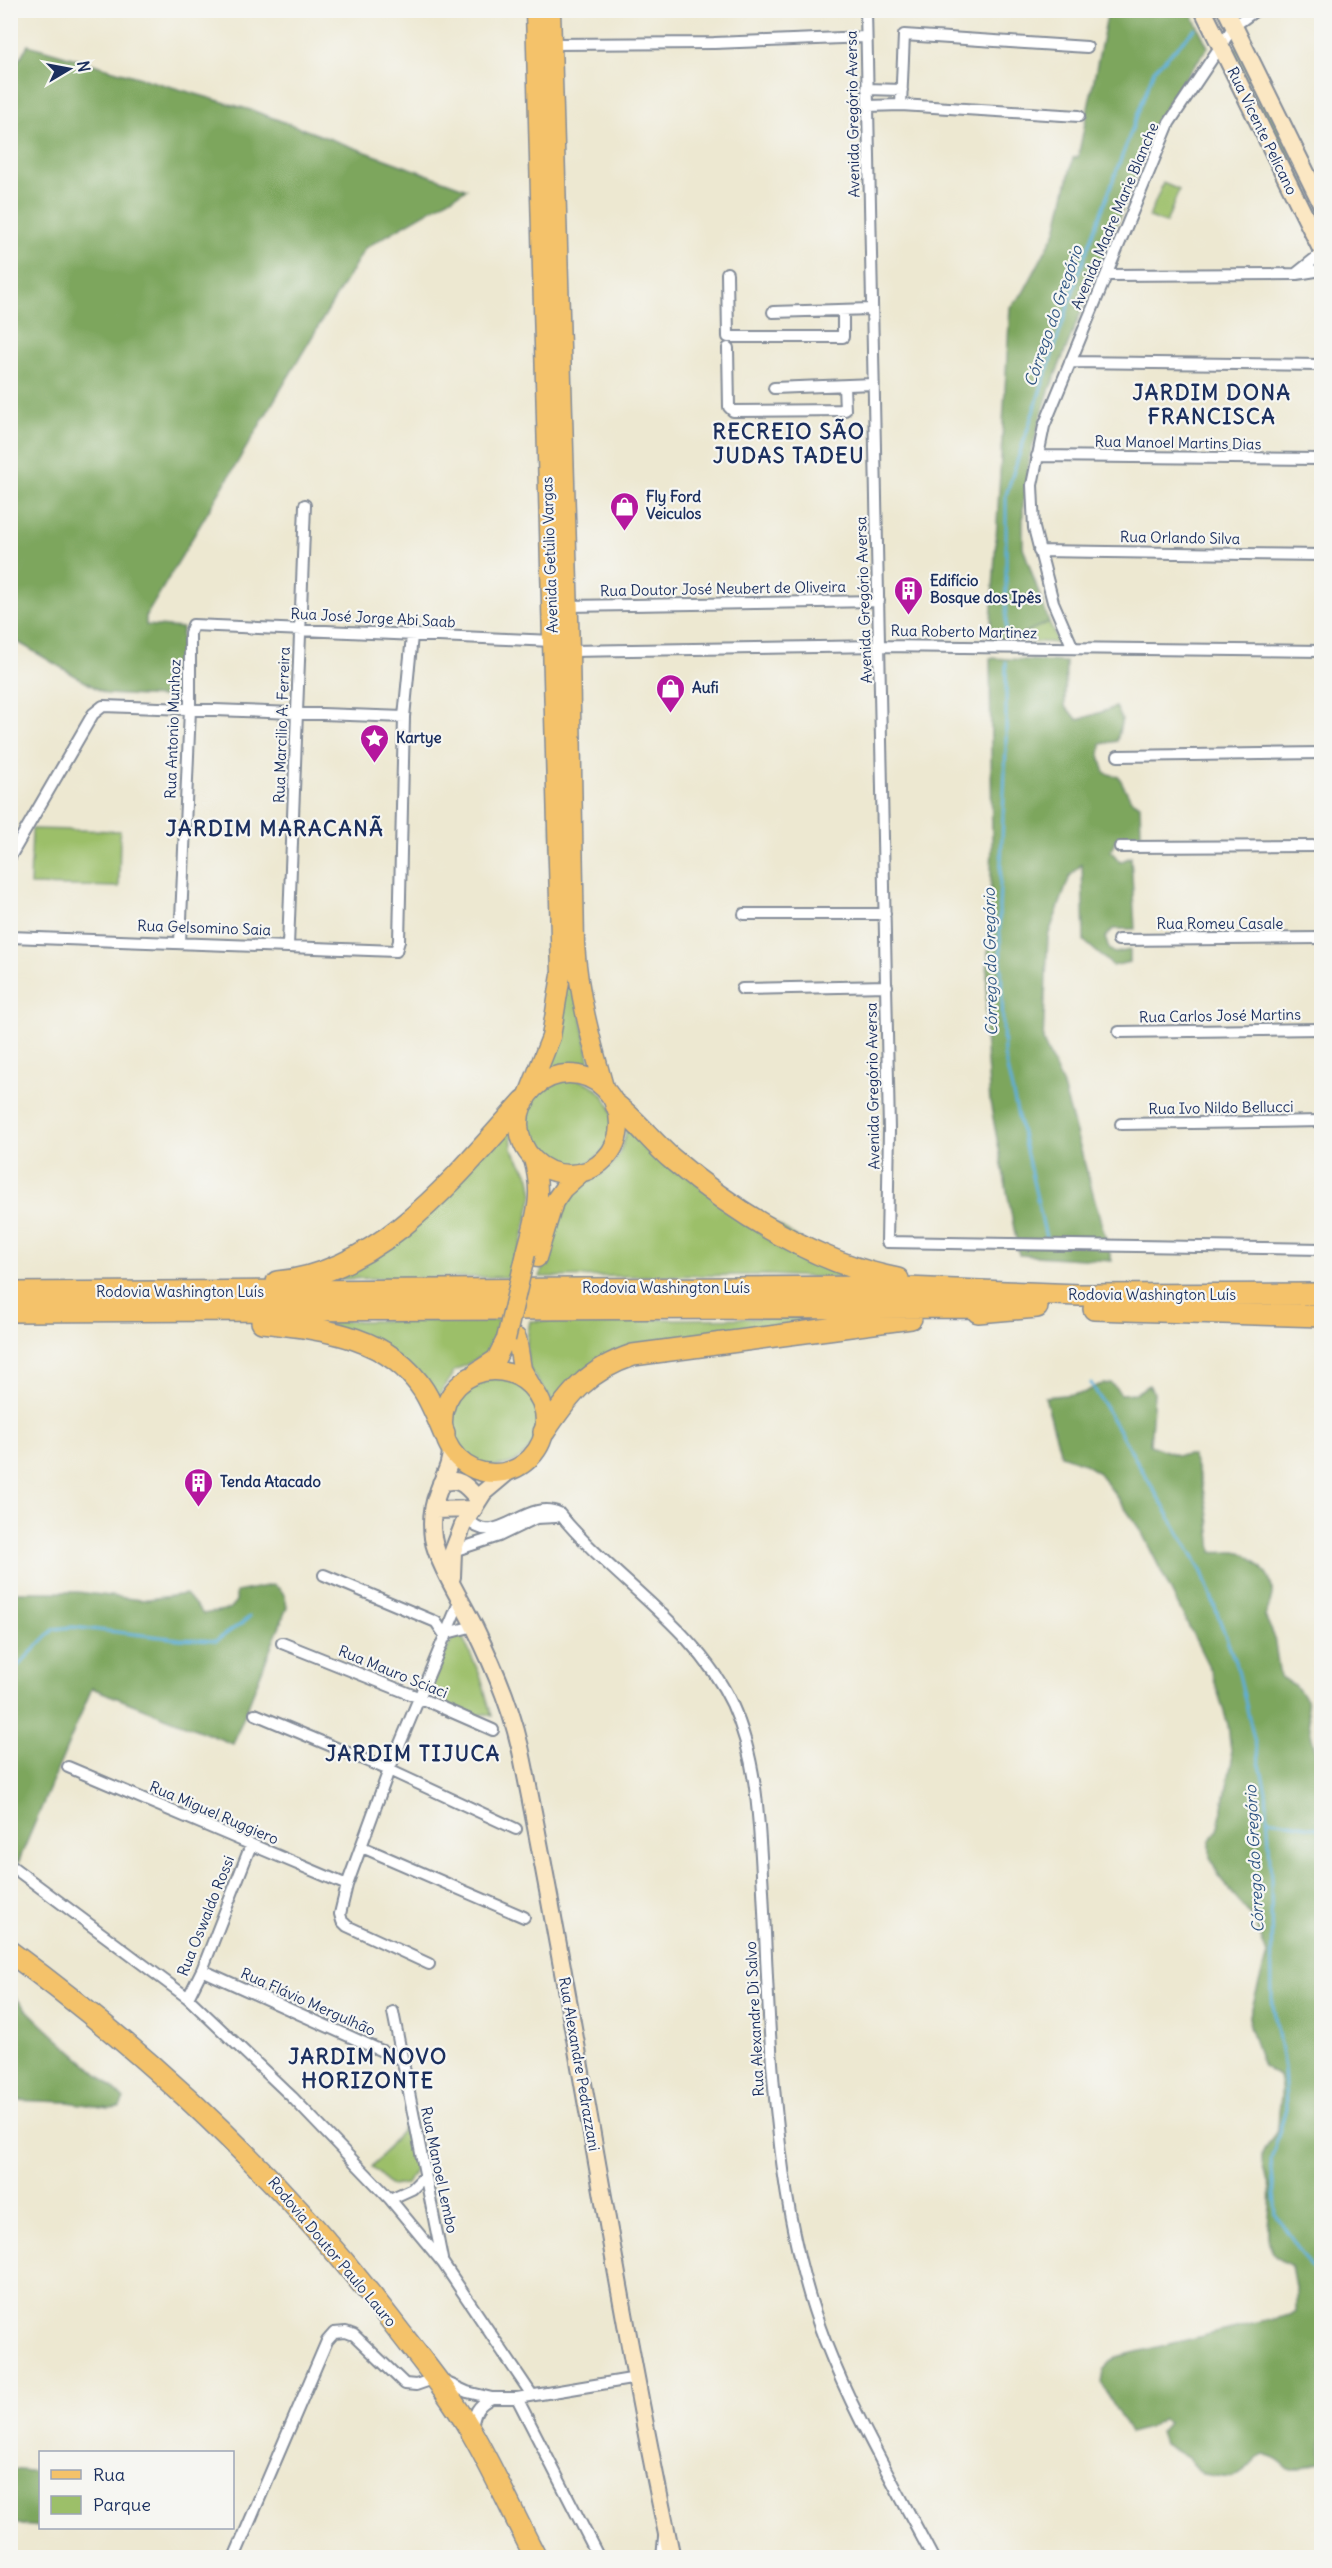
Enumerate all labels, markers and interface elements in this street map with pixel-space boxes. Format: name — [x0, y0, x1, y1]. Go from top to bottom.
street label: Avenida Gregório Aversa — [842, 30, 863, 198]
north arrow — [39, 39, 99, 99]
text: N — [73, 59, 95, 74]
street label: Rua Vicente Pelicano — [1223, 64, 1302, 198]
street label: Avenida Madre Marie Blanche — [1066, 119, 1163, 312]
water label: Córrego do Gregório — [1019, 242, 1087, 389]
district label: JARDIM DONA FRANCISCA — [1133, 379, 1292, 430]
district label: RECREIO SÃO JUDAS TADEU — [713, 418, 865, 469]
street label: Rua Manoel Martins Dias — [1095, 432, 1262, 453]
street label: Avenida Getúlio Vargas — [537, 476, 562, 634]
place label: Fly Ford Veiculos — [646, 487, 701, 523]
shop icon: Fly Ford Veiculos — [609, 490, 641, 532]
street label: Avenida Gregório Aversa — [851, 516, 876, 684]
street label: Rua Orlando Silva — [1120, 527, 1241, 548]
place label: Edifício Bosque dos Ipês — [930, 571, 1041, 608]
building icon: Edifício Bosque dos Ipês — [893, 574, 925, 616]
street label: Rua Doutor José Neubert de Oliveira — [600, 577, 847, 600]
street label: Rua José Jorge Abi Saab — [290, 604, 456, 631]
street label: Rua Roberto Martinez — [890, 621, 1038, 642]
street label: Rua Marcilio A. Ferreira — [269, 646, 294, 803]
street label: Rua Antonio Munhoz — [161, 659, 184, 799]
shop icon: Aufi — [655, 672, 687, 714]
place label: Aufi — [692, 678, 719, 697]
place icon: Kartye — [359, 722, 391, 764]
place label: Kartye — [396, 728, 442, 748]
district label: JARDIM MARACANÃ — [166, 815, 384, 842]
water label: Córrego do Gregório — [979, 887, 1001, 1036]
street label: Rua Romeu Casale — [1157, 914, 1283, 933]
street label: Rua Gelsomino Saia — [137, 916, 272, 939]
street label: Avenida Gregório Aversa — [862, 1002, 883, 1170]
street label: Rua Carlos José Martins — [1139, 1005, 1301, 1026]
street label: Rua Ivo Nildo Bellucci — [1148, 1097, 1294, 1118]
street label: Rodovia Washington Luís — [582, 1278, 750, 1297]
street label: Rodovia Washington Luís — [96, 1282, 264, 1301]
street label: Rodovia Washington Luís — [1068, 1285, 1236, 1304]
building icon: Tenda Atacado — [183, 1466, 215, 1508]
place label: Tenda Atacado — [220, 1472, 321, 1491]
street label: Rua Mauro Sciaci — [336, 1641, 451, 1702]
district label: JARDIM TIJUCA — [325, 1740, 501, 1767]
street label: Rua Miguel Ruggiero — [147, 1777, 282, 1848]
water label: Córrego do Gregório — [1240, 1784, 1268, 1933]
street label: Rua Oswaldo Rossi — [173, 1853, 238, 1979]
street label: Rua Alexandre Di Salvo — [741, 1941, 768, 2097]
street label: Rua Flávio Mergulhão — [238, 1963, 379, 2040]
street label: Rua Alexandre Pedrazzani — [555, 1975, 604, 2153]
district label: JARDIM NOVO HORIZONTE — [288, 2043, 448, 2094]
street label: Rua Manoel Lembo — [417, 2105, 462, 2235]
street label: Rodovia Doutor Paulo Lauro — [264, 2173, 401, 2331]
legend — [39, 2451, 234, 2529]
text: Rua — [93, 2463, 125, 2486]
text: Parque — [93, 2493, 151, 2516]

